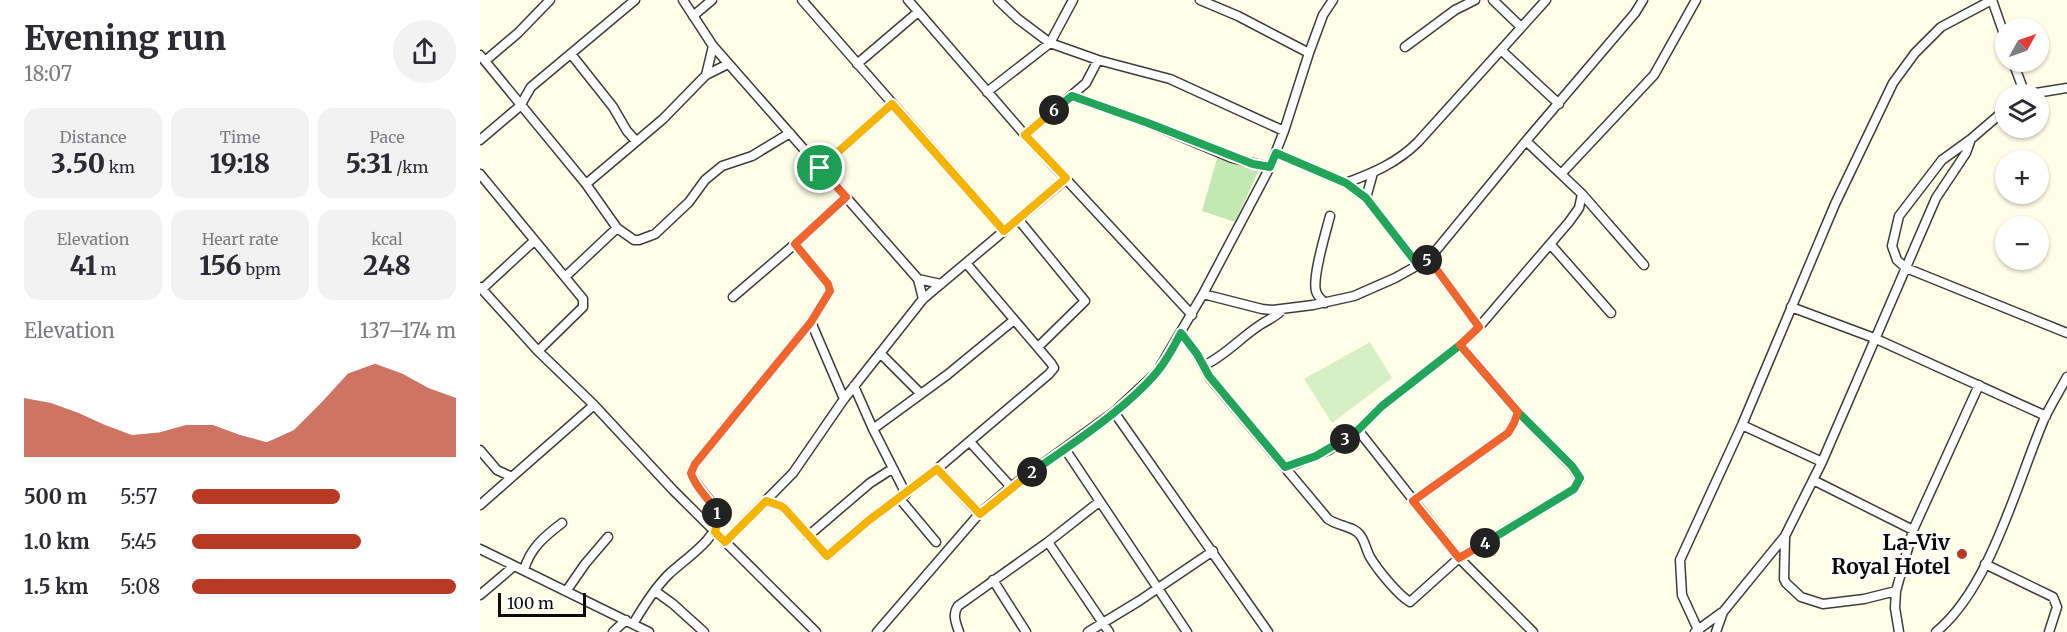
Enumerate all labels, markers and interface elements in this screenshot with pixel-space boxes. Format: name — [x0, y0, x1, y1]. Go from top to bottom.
text: Evening run — [24, 18, 226, 59]
north arrow — [1995, 18, 2049, 72]
map controls — [1995, 18, 2049, 270]
button: share — [393, 20, 456, 83]
text: 18:07 — [24, 61, 72, 86]
button: layers — [1995, 84, 2049, 138]
pin: 6 — [1039, 95, 1069, 125]
text: 6 — [1049, 100, 1059, 120]
text: Distance — [60, 127, 126, 147]
text: Time — [220, 127, 260, 147]
text: Pace — [370, 127, 405, 147]
pin — [794, 142, 845, 193]
text: 3.50 — [51, 147, 105, 180]
text: 19:18 — [210, 147, 270, 180]
text: 5:31 — [346, 147, 392, 180]
button: + — [1995, 150, 2049, 204]
icon: arrive — [803, 151, 836, 184]
text: km — [105, 157, 135, 177]
text: /km — [392, 157, 428, 177]
button: − — [1995, 216, 2049, 270]
text: Elevation — [57, 229, 129, 249]
text: Heart rate — [202, 229, 278, 249]
text: kcal — [371, 229, 403, 249]
pin: 5 — [1412, 245, 1442, 275]
text: 41 — [70, 249, 97, 282]
text: 156 — [199, 249, 242, 282]
text: 248 — [363, 249, 411, 282]
text: 5 — [1422, 250, 1432, 270]
text: m — [97, 259, 116, 279]
text: bpm — [242, 259, 281, 279]
text: Elevation — [24, 318, 115, 343]
text: 137–174 m — [360, 318, 456, 343]
pin: 3 — [1330, 424, 1360, 454]
text: 3 — [1340, 429, 1350, 449]
pin: 2 — [1017, 457, 1047, 487]
text: 2 — [1027, 462, 1037, 482]
text: 500 m — [24, 484, 87, 509]
text: 5:57 — [120, 484, 157, 509]
pin: 1 — [702, 498, 732, 528]
text: 1 — [713, 503, 721, 523]
pin: 4 — [1470, 528, 1500, 558]
text: 1.0 km — [24, 529, 90, 554]
text: 5:45 — [120, 529, 157, 554]
place label: La-Viv Royal Hotel — [1831, 529, 1951, 580]
text: 4 — [1480, 533, 1490, 553]
marker: La-Viv Royal Hotel — [1955, 547, 1969, 561]
text: 1.5 km — [24, 574, 88, 599]
text: 5:08 — [120, 574, 160, 599]
scale bar — [498, 590, 586, 618]
text: 100 m — [507, 593, 554, 613]

